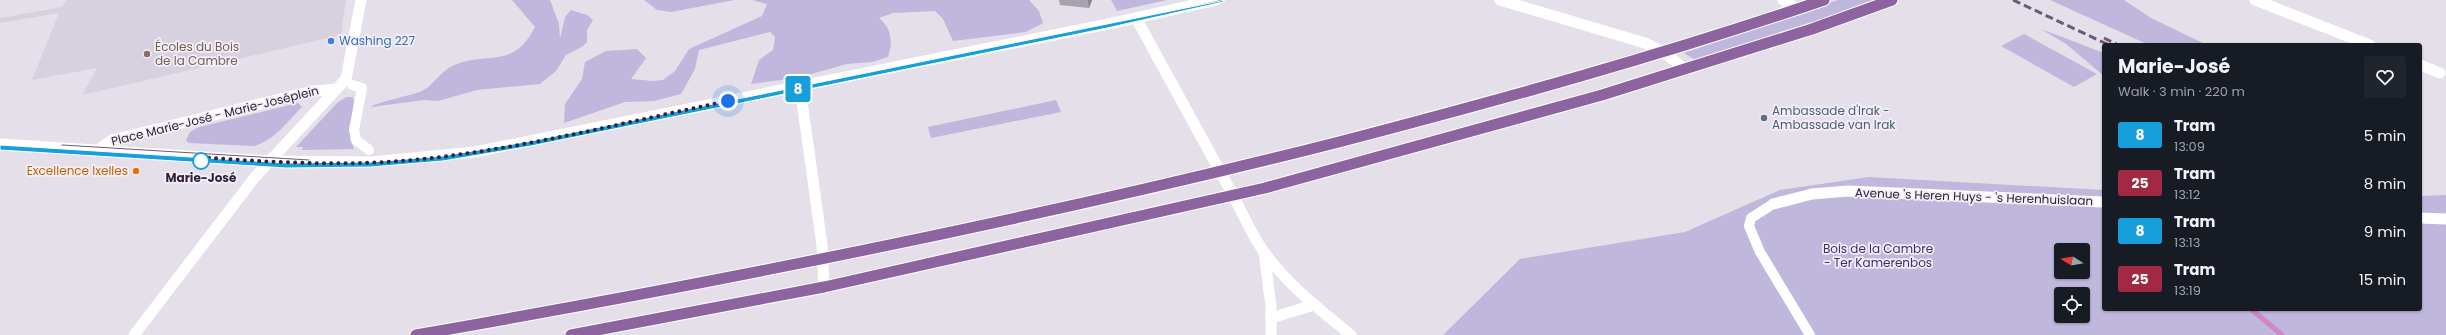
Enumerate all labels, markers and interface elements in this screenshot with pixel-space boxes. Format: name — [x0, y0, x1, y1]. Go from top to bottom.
place label: Washing 227 — [339, 32, 416, 49]
marker: Washing 227 — [326, 36, 336, 46]
place label: Écoles du Bois de la Cambre — [155, 38, 239, 69]
marker: Écoles du Bois de la Cambre — [142, 49, 152, 59]
text: Marie-José — [2118, 53, 2230, 80]
button: heart — [2364, 56, 2406, 98]
line badge: 8 — [785, 76, 811, 102]
text: 8 — [793, 79, 803, 99]
street label: Place Marie-José - Marie-Joséplein — [109, 81, 320, 150]
text: Walk · 3 min · 220 m — [2118, 82, 2245, 101]
your location — [718, 91, 738, 111]
place label: Ambassade d'Irak - Ambassade van Irak — [1772, 102, 1896, 133]
marker: Ambassade d'Irak - Ambassade van Irak — [1759, 113, 1769, 123]
text: Tram — [2174, 115, 2215, 136]
text: 8 — [2135, 125, 2145, 145]
text: 5 min — [2364, 125, 2406, 146]
text: 13:09 — [2174, 137, 2205, 156]
marker: Marie-José — [192, 152, 210, 170]
place label: Excellence Ixelles — [27, 162, 128, 179]
text: Tram — [2174, 163, 2215, 184]
marker: Excellence Ixelles — [131, 166, 141, 176]
place label: Marie-José — [166, 169, 237, 186]
text: 25 — [2131, 173, 2149, 193]
text: 8 min — [2364, 173, 2406, 194]
street label: Avenue 's Heren Huys - 's Herenhuislaan — [1855, 184, 2093, 209]
text: 13:12 — [2174, 185, 2200, 204]
text: Tram — [2174, 211, 2215, 232]
text: 8 — [2135, 221, 2145, 241]
text: 9 min — [2364, 221, 2406, 242]
text: 13:13 — [2174, 233, 2200, 252]
park label: Bois de la Cambre - Ter Kamerenbos — [1823, 240, 1933, 271]
north arrow — [2054, 243, 2090, 279]
map controls — [2054, 243, 2090, 323]
text: Tram — [2174, 259, 2215, 280]
text: 25 — [2131, 269, 2149, 289]
text: 15 min — [2359, 269, 2406, 290]
text: 13:19 — [2174, 281, 2201, 300]
button: locate — [2054, 287, 2090, 323]

